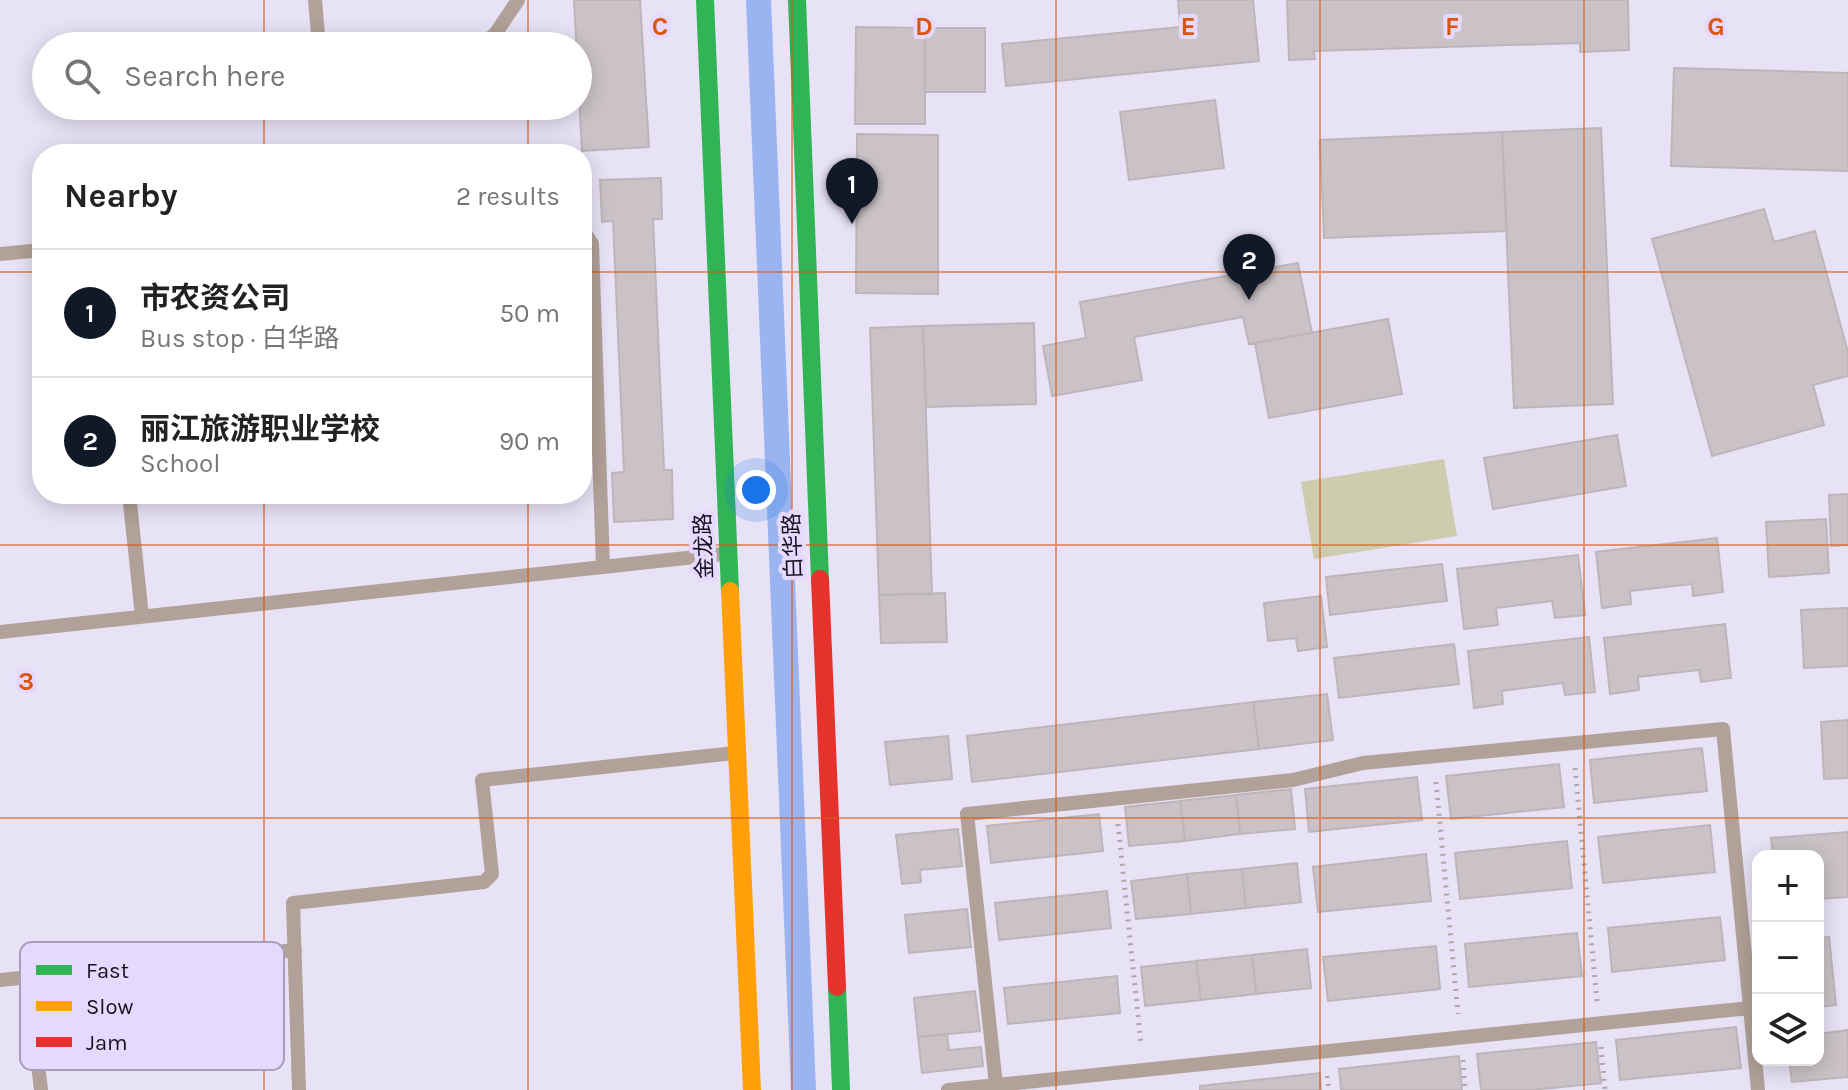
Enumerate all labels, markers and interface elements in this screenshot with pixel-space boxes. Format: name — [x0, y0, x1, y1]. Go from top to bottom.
text: C — [652, 11, 668, 42]
text: D — [915, 11, 933, 42]
text: E — [1180, 11, 1196, 42]
text: F — [1445, 11, 1459, 42]
text: G — [1707, 11, 1725, 42]
search box — [32, 32, 592, 120]
icon: search — [60, 54, 104, 98]
text: Search here — [124, 58, 285, 94]
pin: 1 — [826, 158, 878, 224]
text: Nearby — [64, 176, 178, 216]
text: 2 results — [456, 181, 560, 212]
pin: 2 — [1223, 234, 1275, 300]
text: 市农资公司 — [140, 280, 290, 316]
text: 1 — [85, 298, 95, 329]
text: 50 m — [499, 298, 560, 329]
text: Bus stop · 白华路 — [140, 323, 340, 354]
text: 丽江旅游职业学校 — [140, 411, 380, 447]
text: 2 — [82, 426, 98, 457]
text: 90 m — [499, 426, 560, 457]
text: School — [140, 448, 221, 479]
your location — [736, 470, 776, 510]
street label: 金龙路 — [690, 513, 718, 579]
street label: 白华路 — [779, 513, 807, 579]
text: 3 — [18, 666, 34, 697]
map controls — [1752, 850, 1824, 1066]
button: + — [1752, 850, 1824, 922]
button: − — [1752, 922, 1824, 994]
legend — [20, 942, 284, 1070]
text: Fast — [86, 958, 129, 984]
text: Slow — [86, 994, 133, 1020]
button: layers — [1752, 994, 1824, 1066]
text: Jam — [86, 1030, 128, 1056]

